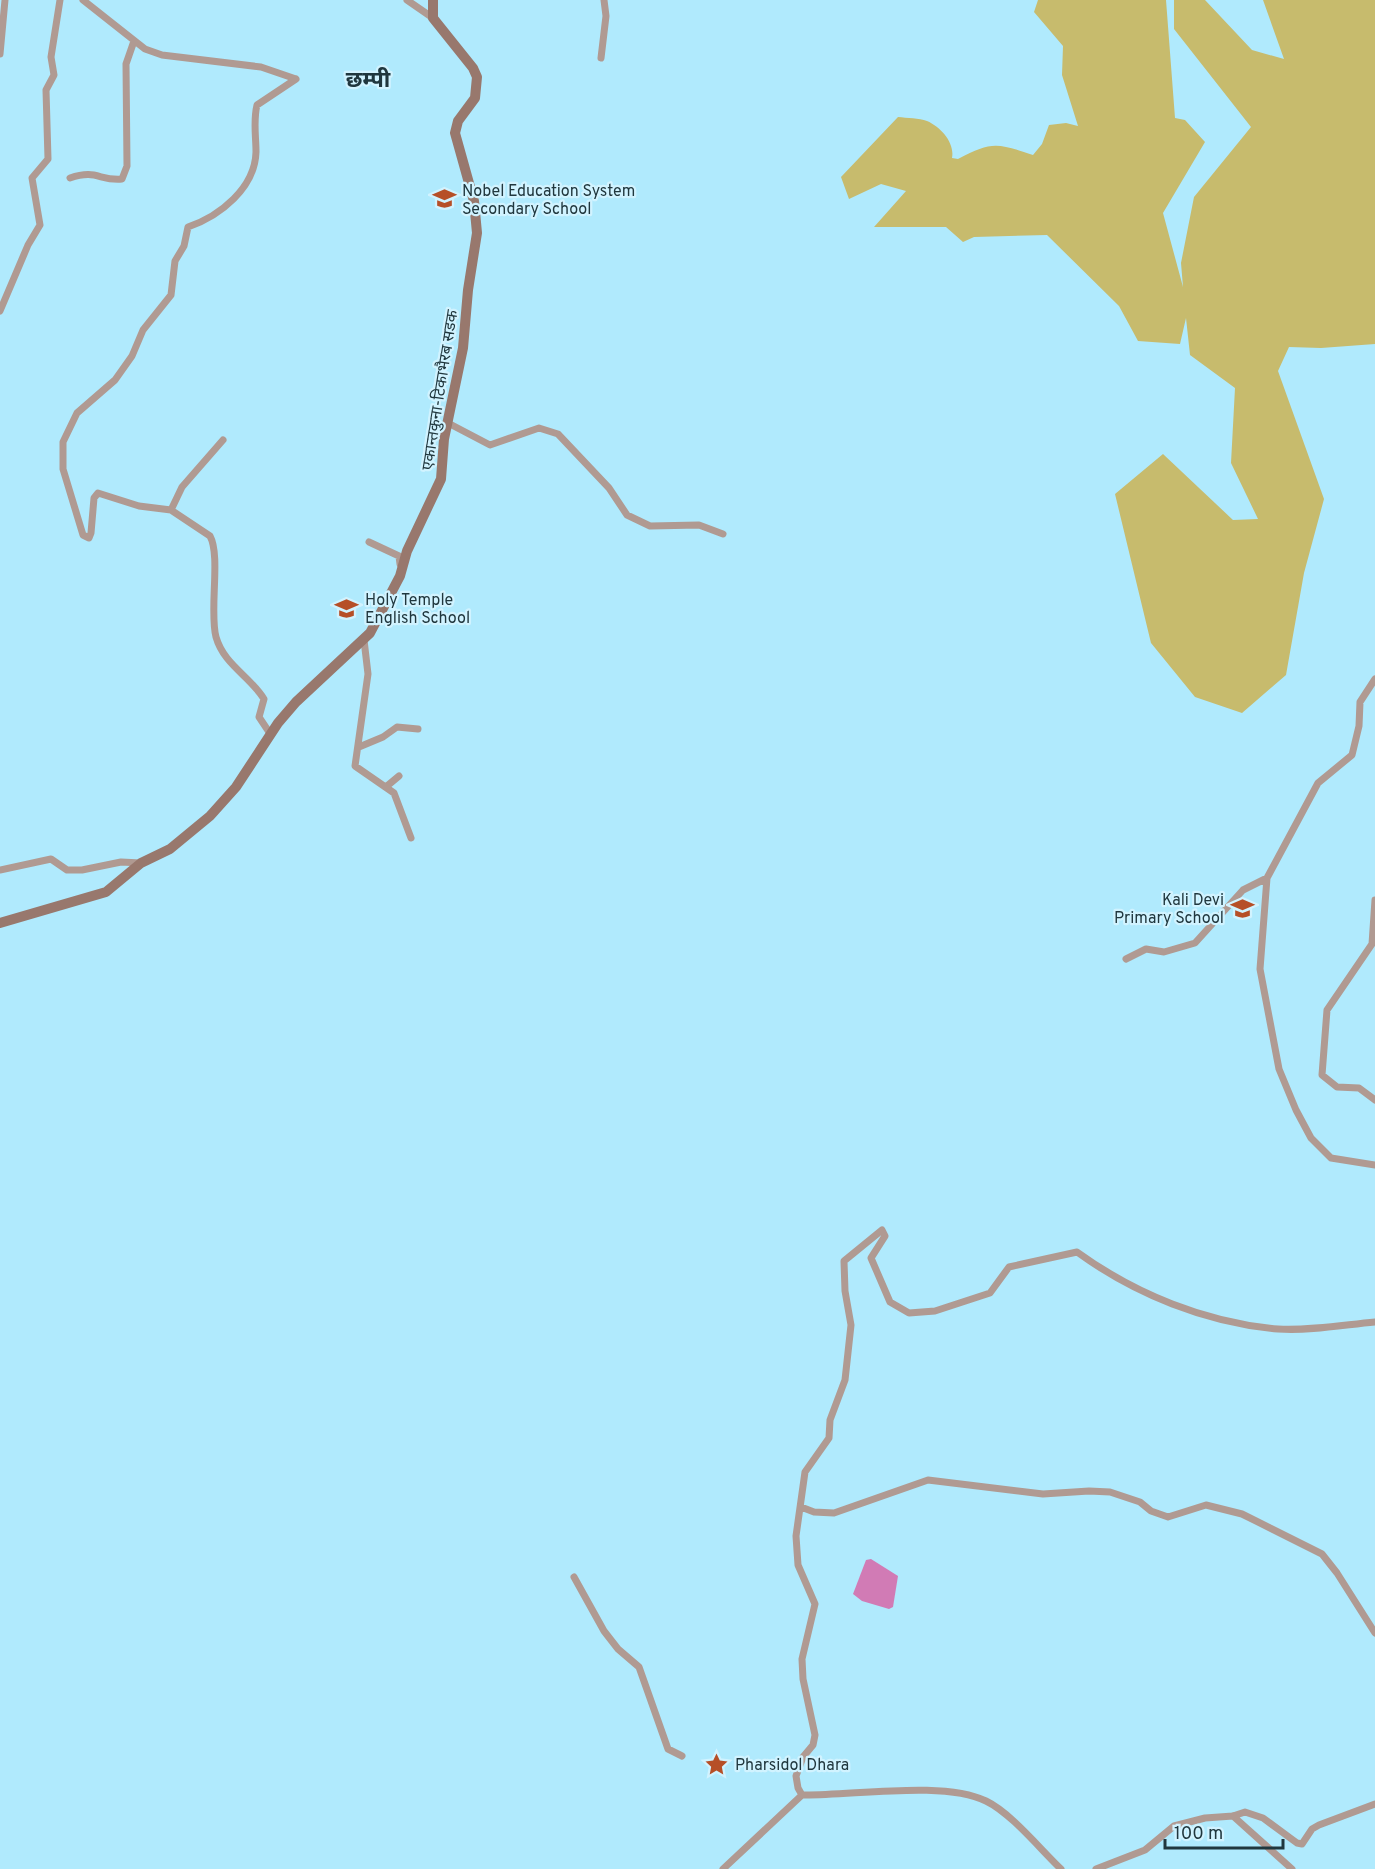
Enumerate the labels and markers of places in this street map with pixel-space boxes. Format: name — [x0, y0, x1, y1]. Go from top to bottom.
place label: Nobel Education System Secondary School — [462, 182, 635, 220]
school or university icon: Nobel Education System Secondary School — [431, 186, 457, 212]
place label: Holy Temple English School — [365, 591, 470, 629]
school or university icon: Holy Temple English School — [334, 595, 360, 621]
place label: Kali Devi Primary School — [1114, 891, 1224, 929]
school or university icon: Kali Devi Primary School — [1229, 895, 1255, 921]
place icon: Pharsidol Dhara — [704, 1751, 730, 1777]
place label: Pharsidol Dhara — [735, 1756, 849, 1776]

